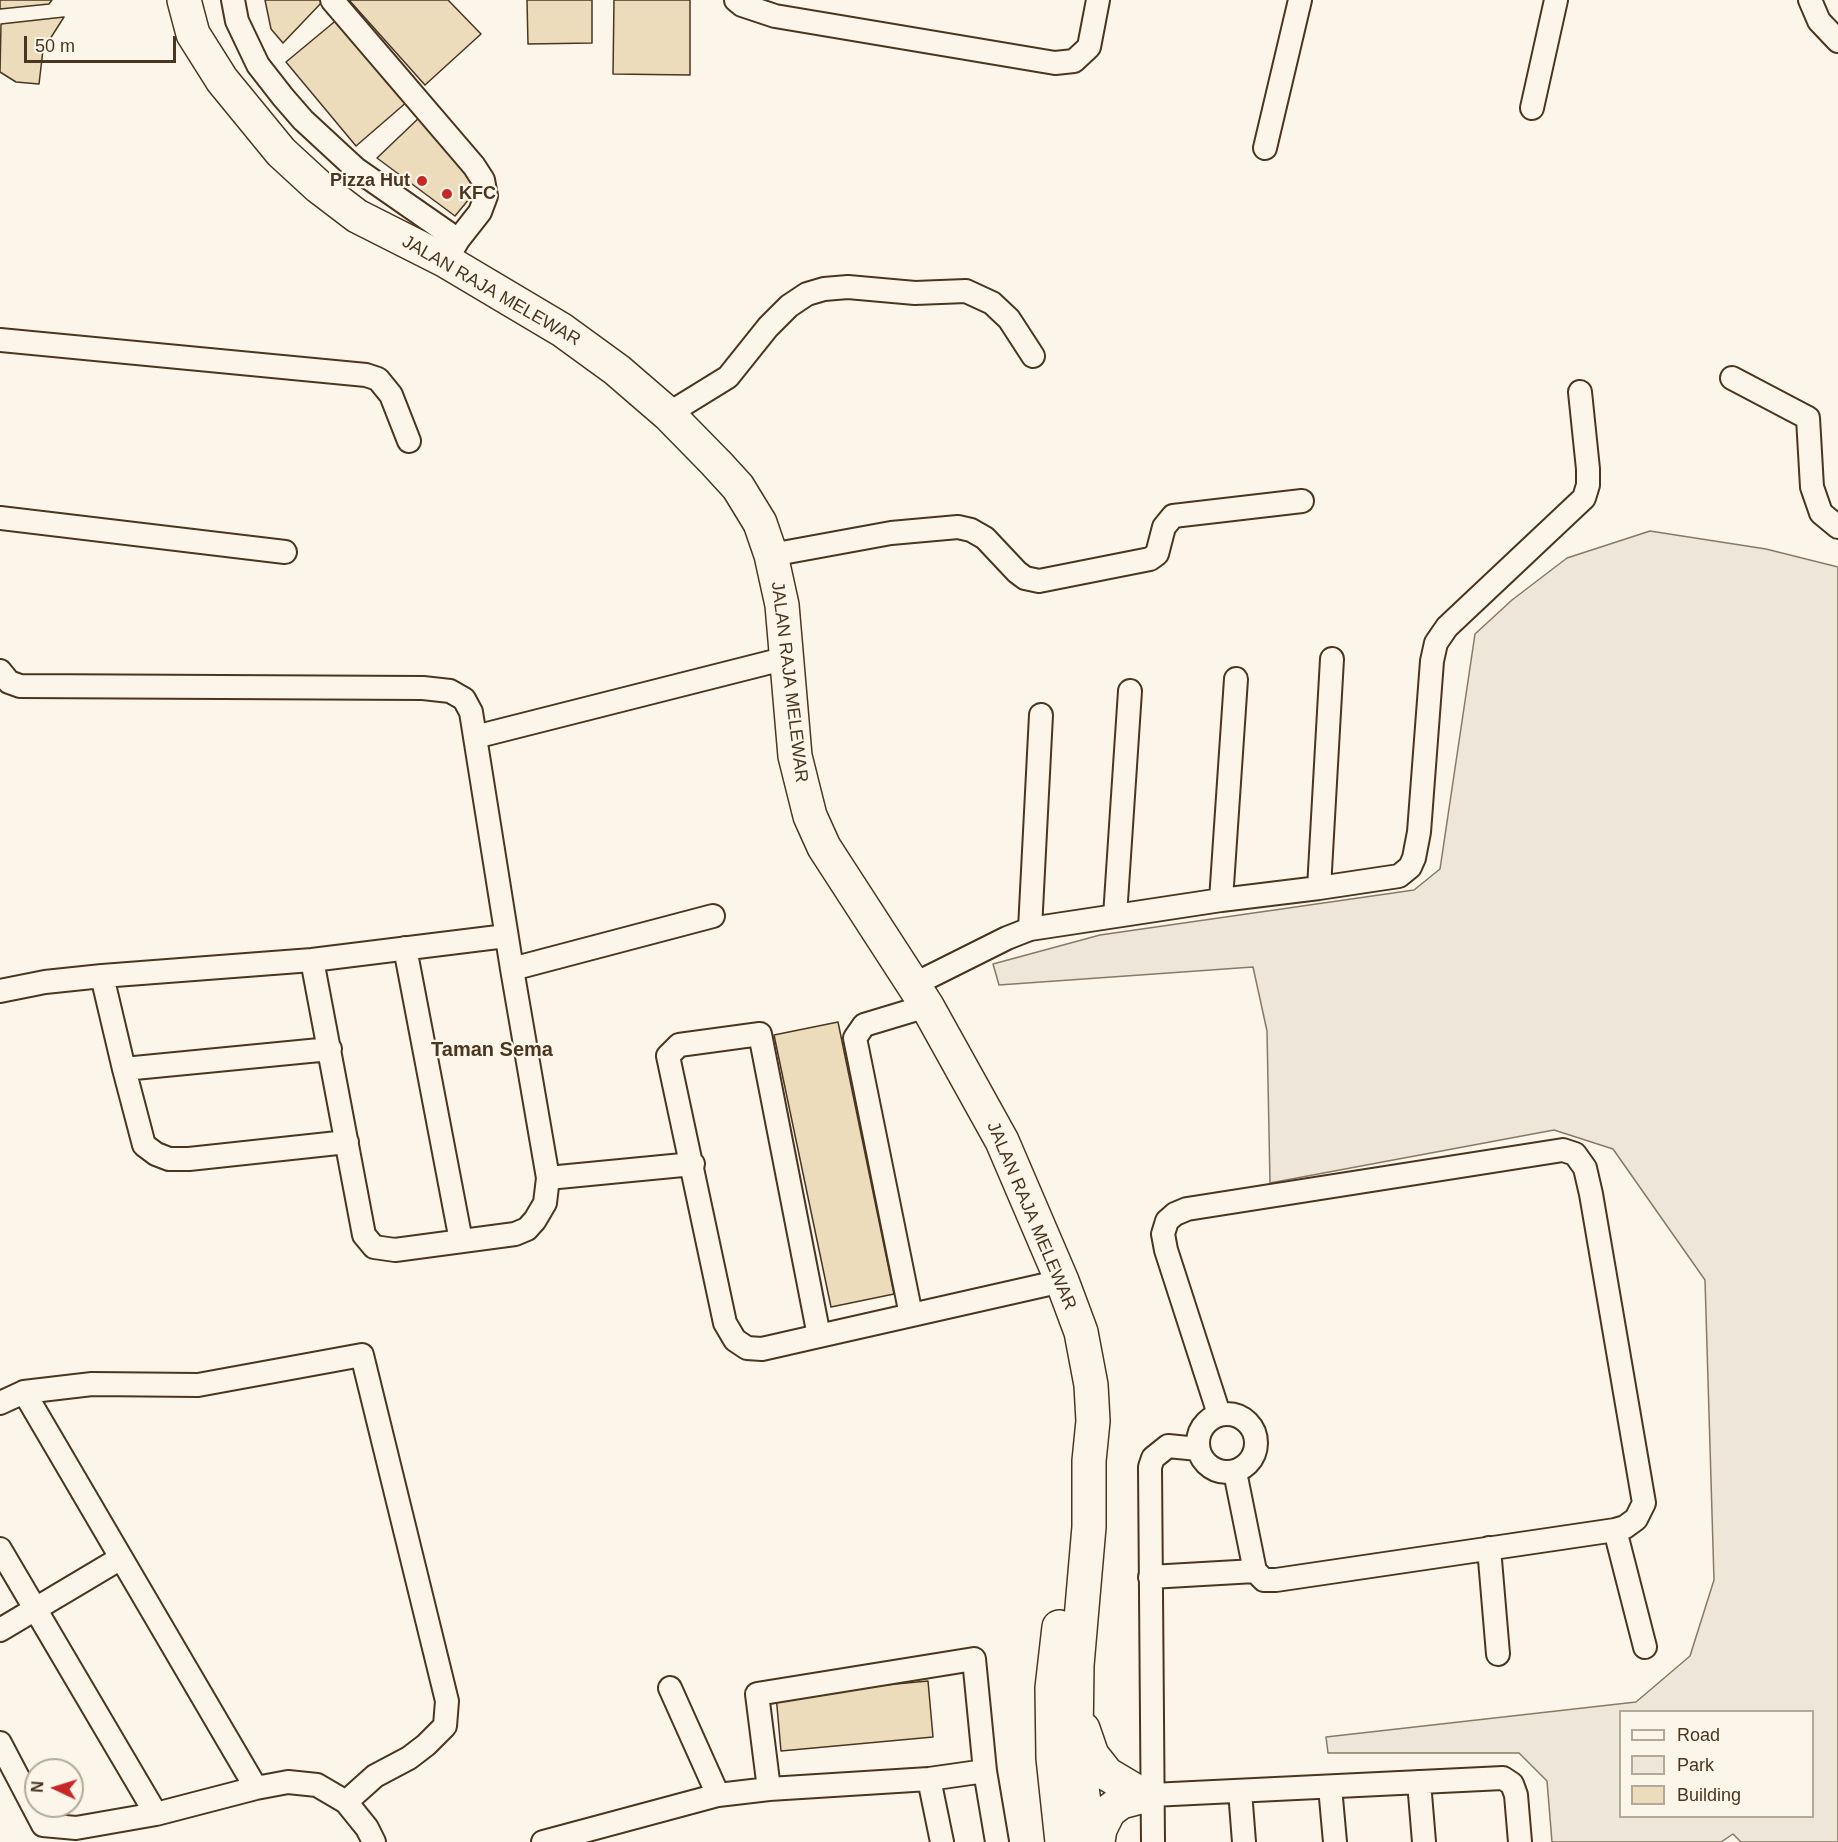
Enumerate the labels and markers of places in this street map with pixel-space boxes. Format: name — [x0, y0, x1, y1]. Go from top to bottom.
place label: Pizza Hut — [330, 170, 410, 192]
marker: Pizza Hut — [415, 174, 429, 188]
place label: KFC — [459, 183, 496, 205]
marker: KFC — [440, 187, 454, 201]

